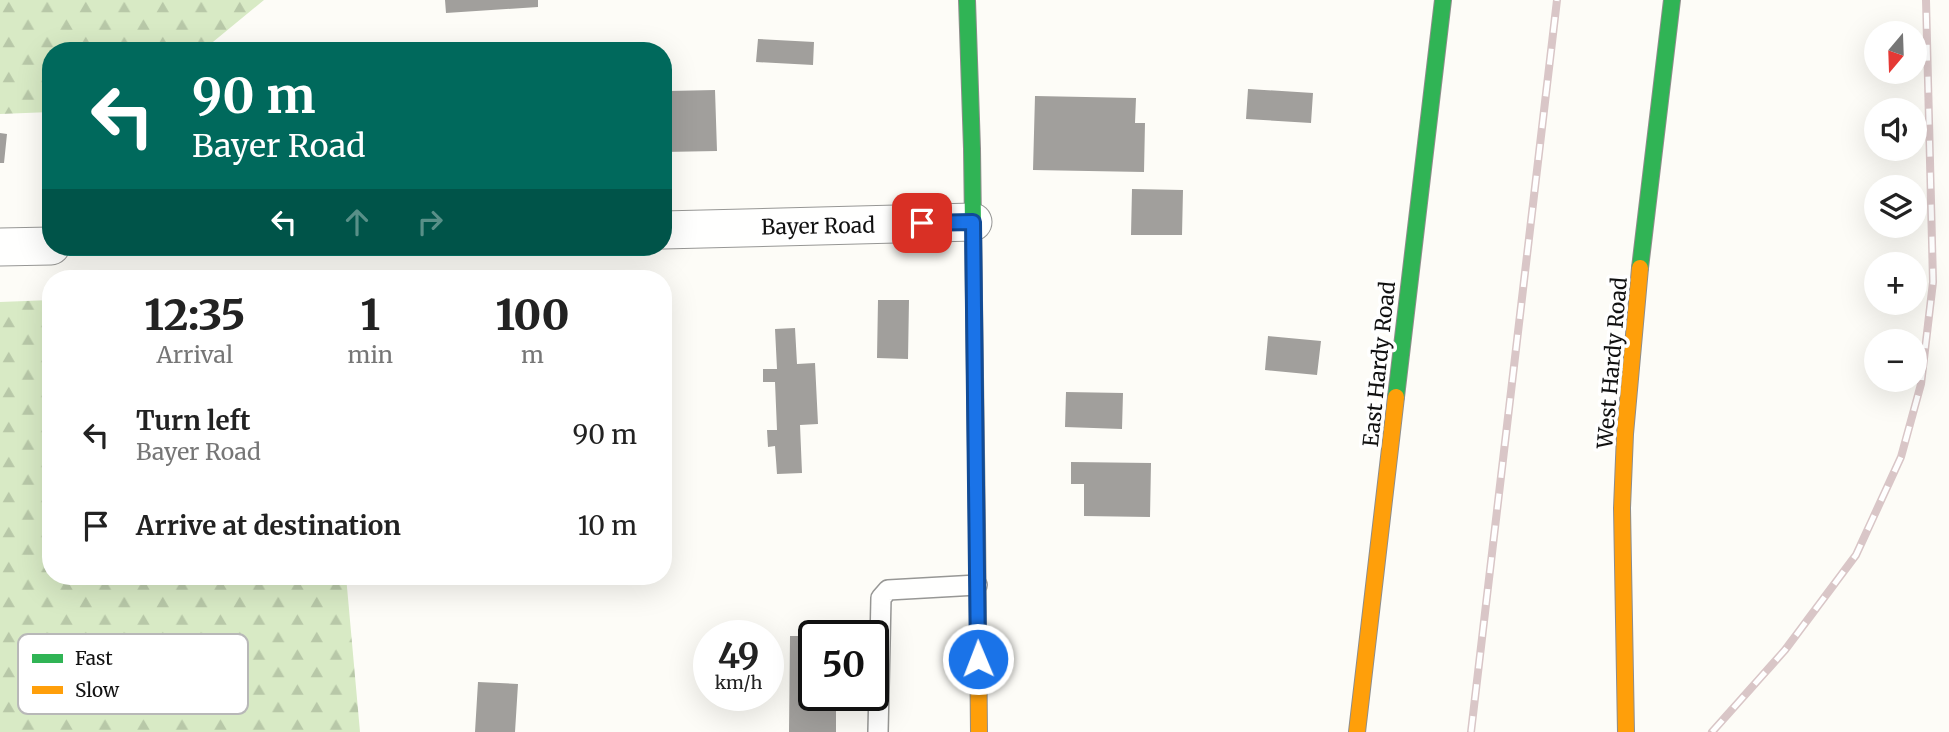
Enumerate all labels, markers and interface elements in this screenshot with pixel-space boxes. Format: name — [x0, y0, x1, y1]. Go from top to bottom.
north arrow — [1864, 21, 1927, 84]
map controls — [1864, 21, 1927, 392]
text: 90 m — [192, 65, 316, 126]
icon: left — [77, 70, 168, 161]
button: sound — [1864, 98, 1927, 161]
text: Bayer Road — [192, 126, 366, 166]
button: layers — [1864, 175, 1927, 238]
pin — [892, 193, 952, 253]
icon: left — [265, 203, 303, 241]
icon: ahead — [338, 203, 376, 241]
icon: right — [411, 203, 449, 241]
icon: arrive — [903, 204, 941, 242]
street label: Bayer Road — [761, 212, 876, 240]
button: + — [1864, 252, 1927, 315]
street label: West Hardy Road — [1591, 276, 1633, 451]
street label: East Hardy Road — [1357, 280, 1401, 448]
text: 12:35 — [144, 289, 245, 341]
text: 1 — [360, 289, 380, 341]
text: 100 — [495, 289, 570, 341]
button: − — [1864, 329, 1927, 392]
text: Arrival — [156, 340, 233, 369]
text: min — [348, 340, 393, 369]
text: m — [521, 340, 544, 369]
text: Turn left — [136, 404, 250, 437]
icon: left — [77, 416, 115, 454]
text: 90 m — [573, 418, 637, 451]
text: Bayer Road — [136, 437, 261, 466]
icon: arrive — [77, 507, 115, 545]
text: Arrive at destination — [136, 509, 401, 542]
text: 10 m — [578, 509, 637, 542]
speed limit sign: 50 — [798, 620, 889, 711]
position arrow — [941, 622, 1015, 696]
legend — [18, 634, 248, 714]
text: 49 — [718, 634, 759, 678]
text: Fast — [75, 646, 113, 670]
text: km/h — [715, 671, 762, 694]
text: Slow — [75, 678, 120, 702]

